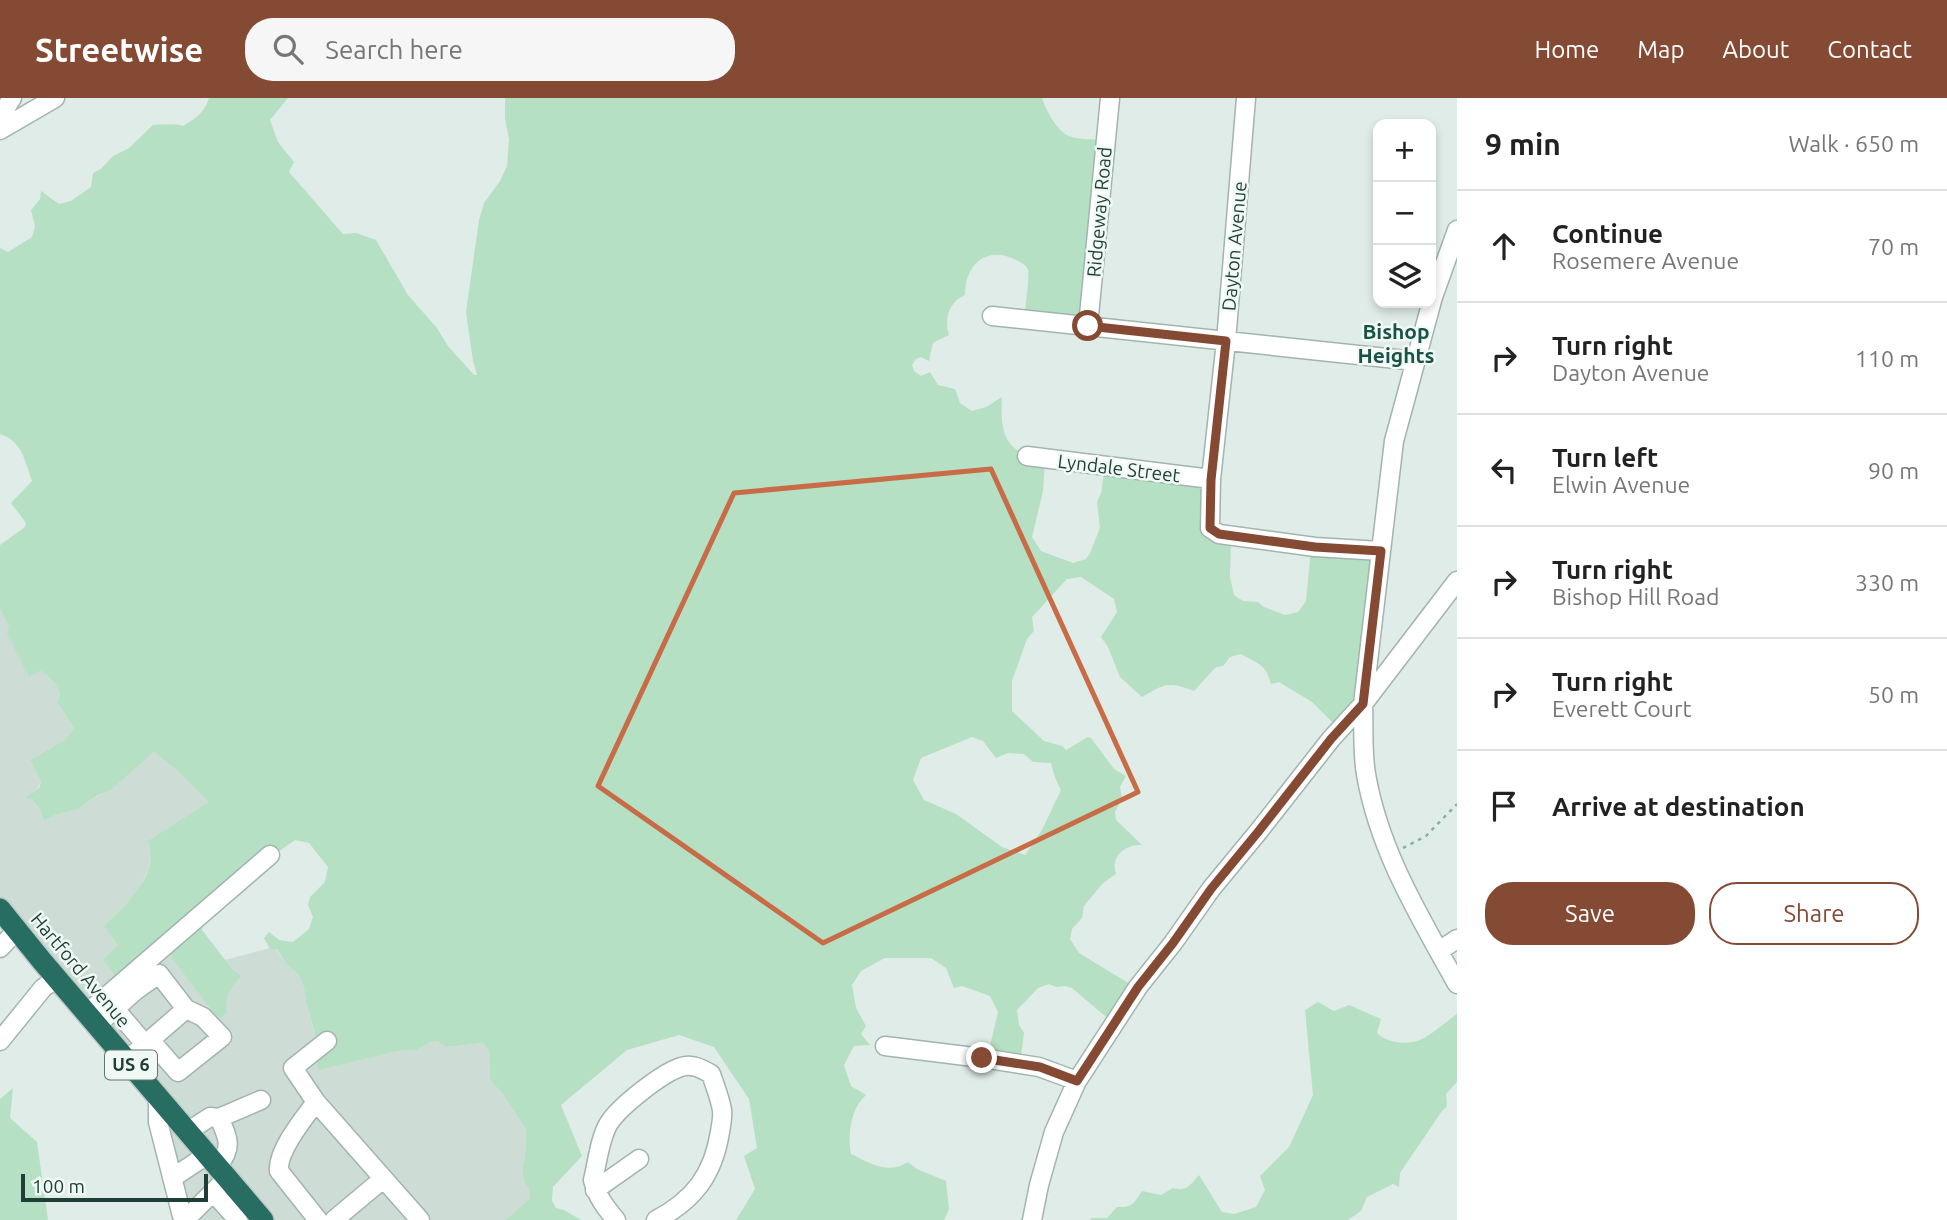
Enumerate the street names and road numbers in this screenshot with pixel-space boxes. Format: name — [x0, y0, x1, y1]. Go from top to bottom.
street label: Ridgeway Road — [1082, 146, 1116, 278]
street label: Dayton Avenue — [1217, 180, 1251, 312]
street label: Lyndale Street — [1057, 450, 1182, 486]
street label: Hartford Avenue — [27, 908, 135, 1032]
road number: US 6 — [105, 1050, 157, 1080]

